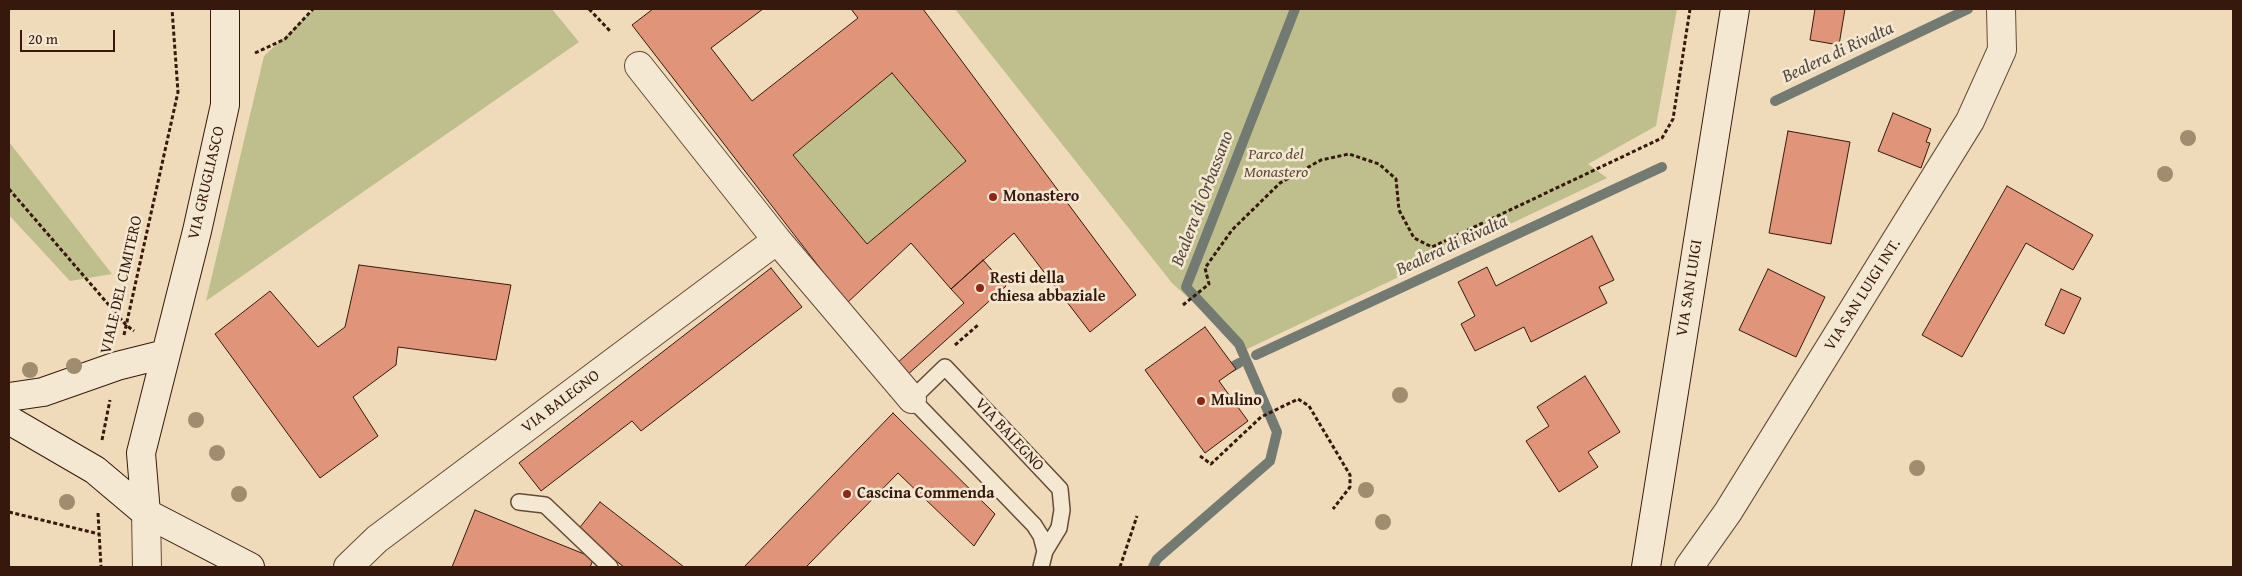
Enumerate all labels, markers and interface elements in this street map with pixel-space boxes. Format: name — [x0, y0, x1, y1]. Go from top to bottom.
water label: Bealera di Rivalta — [1779, 18, 1897, 88]
scale bar — [22, 20, 118, 52]
text: 20 m — [28, 28, 58, 49]
street label: VIA GRUGLIASCO — [185, 124, 229, 242]
water label: Bealera di Orbassano — [1167, 128, 1239, 270]
park label: Parco del Monastero — [1244, 145, 1308, 183]
place label: Monastero — [1003, 187, 1079, 207]
marker: Monastero — [987, 191, 999, 203]
water label: Bealera di Rivalta — [1393, 211, 1511, 281]
street label: VIALE DEL CIMITERO — [97, 214, 147, 356]
street label: VIA SAN LUIGI INT. — [1821, 235, 1905, 355]
street label: VIA SAN LUIGI — [1673, 238, 1707, 338]
place label: Resti della chiesa abbaziale — [990, 269, 1106, 307]
marker: Resti della chiesa abbaziale — [974, 282, 986, 294]
street label: VIA BALEGNO — [518, 366, 604, 438]
place label: Mulino — [1211, 391, 1262, 411]
street label: VIA BALEGNO — [970, 394, 1048, 476]
marker: Mulino — [1195, 395, 1207, 407]
place label: Cascina Commenda — [857, 484, 994, 504]
marker: Cascina Commenda — [841, 488, 853, 500]

